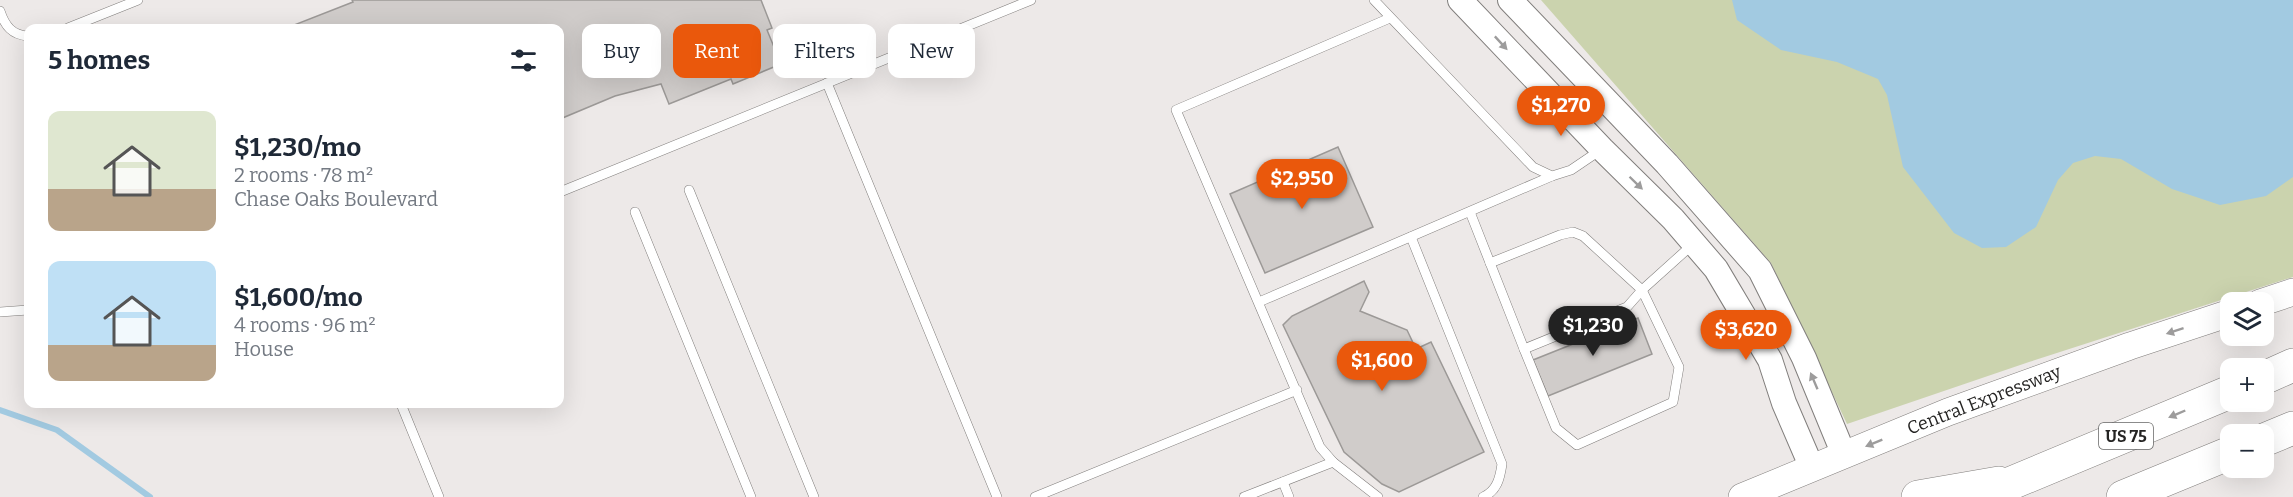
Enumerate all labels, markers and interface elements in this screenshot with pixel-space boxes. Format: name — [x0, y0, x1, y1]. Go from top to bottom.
chip: Buy — [582, 24, 661, 78]
chip: Rent — [673, 24, 761, 78]
chip: Filters — [773, 24, 876, 78]
chip: New — [888, 24, 975, 78]
one-way arrow — [1493, 35, 1507, 49]
icon: filters — [507, 44, 540, 77]
text: 5 homes — [48, 45, 150, 76]
pin: $1,270 — [1512, 86, 1610, 137]
text: $1,270 — [1531, 93, 1591, 117]
text: $1,230/mo — [234, 132, 361, 163]
icon: home — [96, 135, 168, 207]
pin: $2,950 — [1253, 159, 1351, 210]
text: 2 rooms · 78 m² — [234, 163, 373, 187]
text: $2,950 — [1270, 166, 1334, 190]
one-way arrow — [1628, 176, 1643, 190]
text: Chase Oaks Boulevard — [234, 187, 438, 211]
text: $1,600/mo — [234, 282, 363, 313]
icon: home — [96, 285, 168, 357]
map controls — [2220, 292, 2274, 478]
button: layers — [2220, 292, 2274, 346]
pin: $1,230 — [1544, 306, 1642, 357]
pin: $3,620 — [1697, 310, 1795, 361]
text: 4 rooms · 96 m² — [234, 313, 376, 337]
text: $1,230 — [1562, 313, 1624, 337]
text: $3,620 — [1715, 317, 1777, 341]
one-way arrow — [2166, 327, 2184, 336]
text: House — [234, 337, 294, 361]
pin: $1,600 — [1333, 341, 1431, 392]
text: $1,600 — [1351, 348, 1413, 372]
button: + — [2220, 358, 2274, 412]
street label: Central Expressway — [1904, 360, 2065, 440]
one-way arrow — [1809, 372, 1819, 390]
one-way arrow — [2167, 409, 2185, 419]
road number: US 75 — [2099, 423, 2153, 449]
button: − — [2220, 424, 2274, 478]
one-way arrow — [1865, 439, 1883, 448]

